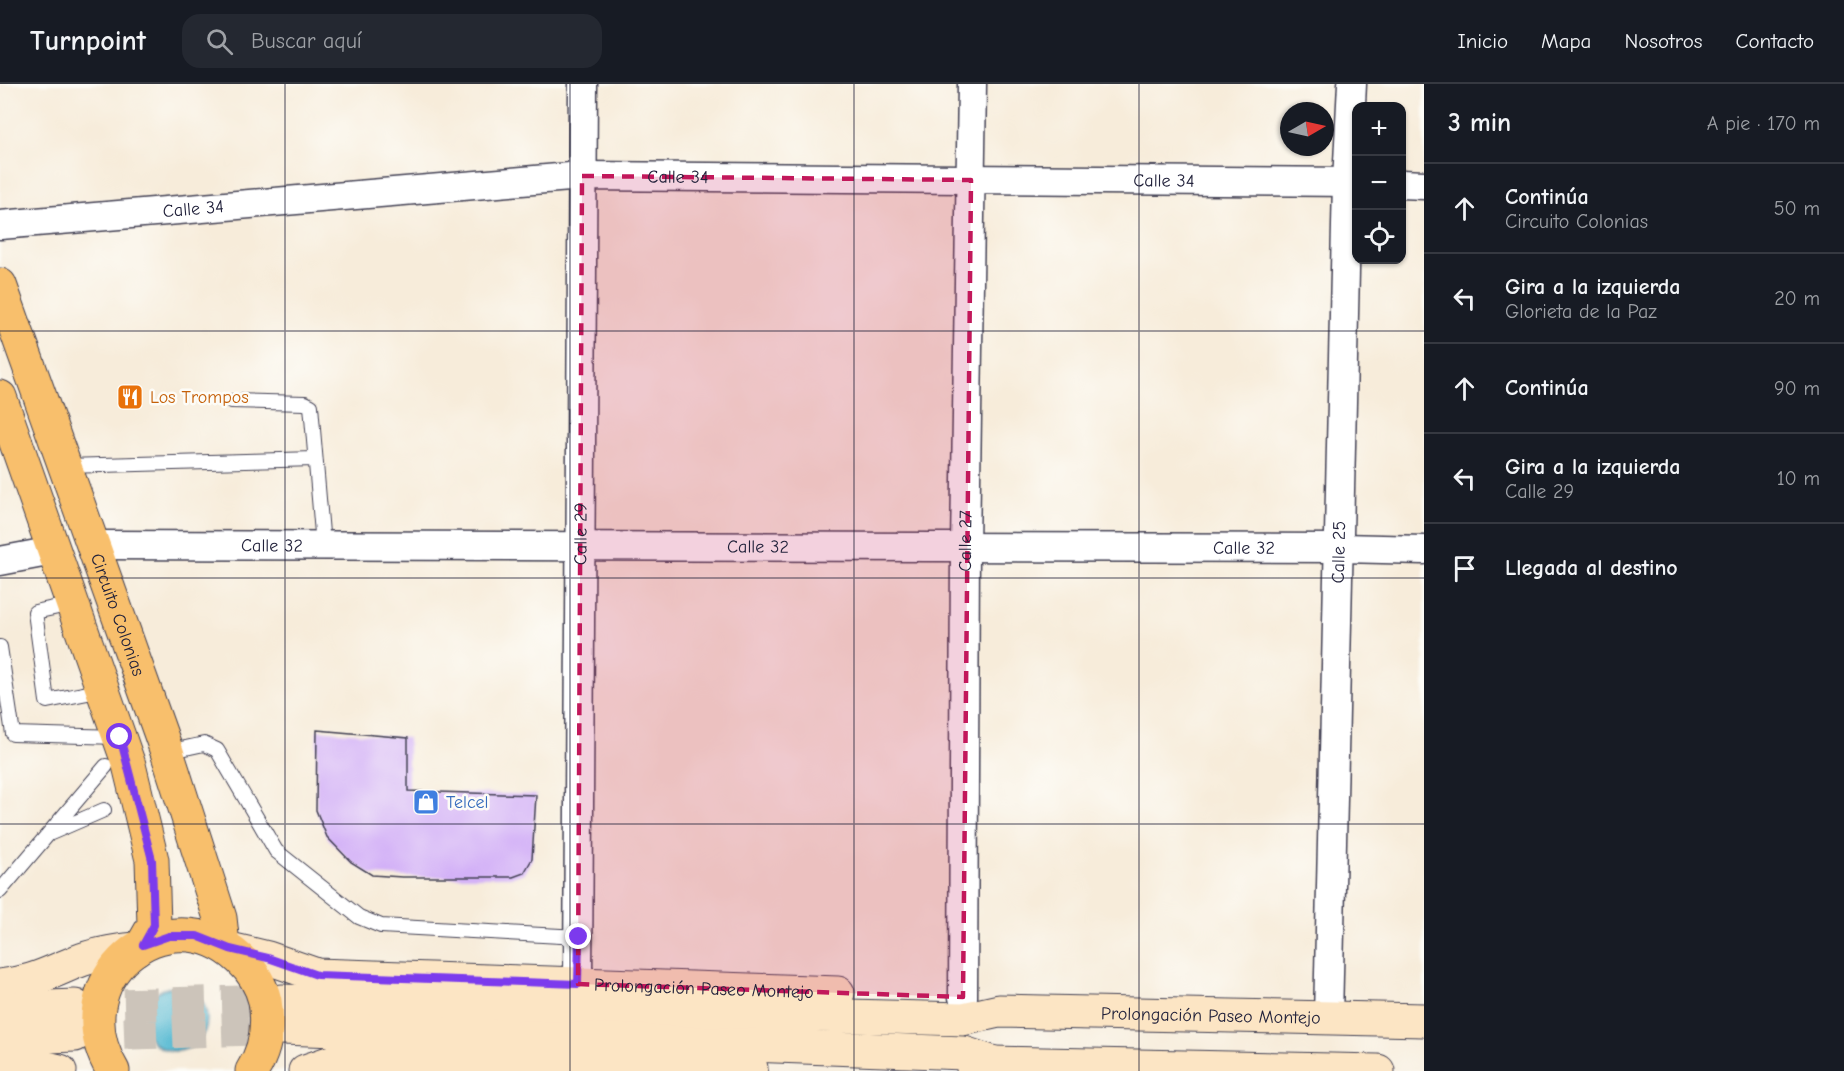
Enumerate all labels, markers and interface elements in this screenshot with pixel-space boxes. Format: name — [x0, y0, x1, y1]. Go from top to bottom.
search box — [182, 14, 602, 68]
text: Turnpoint — [30, 25, 146, 57]
icon: search — [203, 25, 236, 58]
text: Buscar aquí — [251, 28, 362, 54]
text: Inicio — [1457, 29, 1508, 53]
text: Mapa — [1541, 29, 1591, 53]
text: Nosotros — [1624, 29, 1703, 53]
text: Contacto — [1736, 29, 1814, 53]
north arrow — [1280, 102, 1334, 156]
map controls — [1352, 102, 1406, 264]
button: + — [1352, 102, 1406, 156]
text: 3 min — [1448, 108, 1511, 138]
text: A pie · 170 m — [1707, 112, 1820, 135]
button: − — [1352, 156, 1406, 210]
street label: Calle 34 — [647, 166, 709, 187]
street label: Calle 34 — [1133, 170, 1195, 191]
text: Continúa — [1505, 184, 1589, 210]
icon: ahead — [1448, 192, 1481, 225]
street label: Calle 34 — [162, 196, 225, 222]
text: 50 m — [1774, 197, 1820, 220]
button: locate — [1352, 210, 1406, 264]
text: Circuito Colonias — [1505, 210, 1648, 233]
text: Gira a la izquierda — [1505, 274, 1680, 300]
icon: left — [1448, 282, 1481, 315]
text: 20 m — [1774, 287, 1820, 310]
text: Glorieta de la Paz — [1505, 300, 1657, 323]
icon: ahead — [1448, 372, 1481, 405]
text: Continúa — [1505, 375, 1589, 401]
text: 90 m — [1774, 377, 1820, 400]
restaurant icon: Los Trompos — [115, 382, 145, 412]
place label: Los Trompos — [150, 387, 249, 408]
text: Gira a la izquierda — [1505, 454, 1680, 480]
icon: left — [1448, 462, 1481, 495]
text: 10 m — [1777, 467, 1820, 490]
text: Calle 29 — [1505, 480, 1574, 503]
street label: Calle 29 — [570, 503, 591, 565]
street label: Calle 27 — [954, 510, 976, 572]
street label: Calle 25 — [1327, 521, 1350, 584]
street label: Calle 32 — [241, 535, 303, 556]
street label: Calle 32 — [727, 536, 789, 557]
street label: Calle 32 — [1213, 537, 1275, 558]
street label: Circuito Colonias — [86, 550, 149, 679]
icon: arrive — [1448, 552, 1481, 585]
text: Llegada al destino — [1505, 555, 1678, 581]
route start — [106, 723, 132, 749]
shop icon: Telcel — [411, 787, 441, 817]
place label: Telcel — [446, 792, 489, 813]
route end — [565, 923, 591, 949]
street label: Prolongación Paseo Montejo — [594, 974, 814, 1003]
street label: Prolongación Paseo Montejo — [1101, 1003, 1321, 1028]

